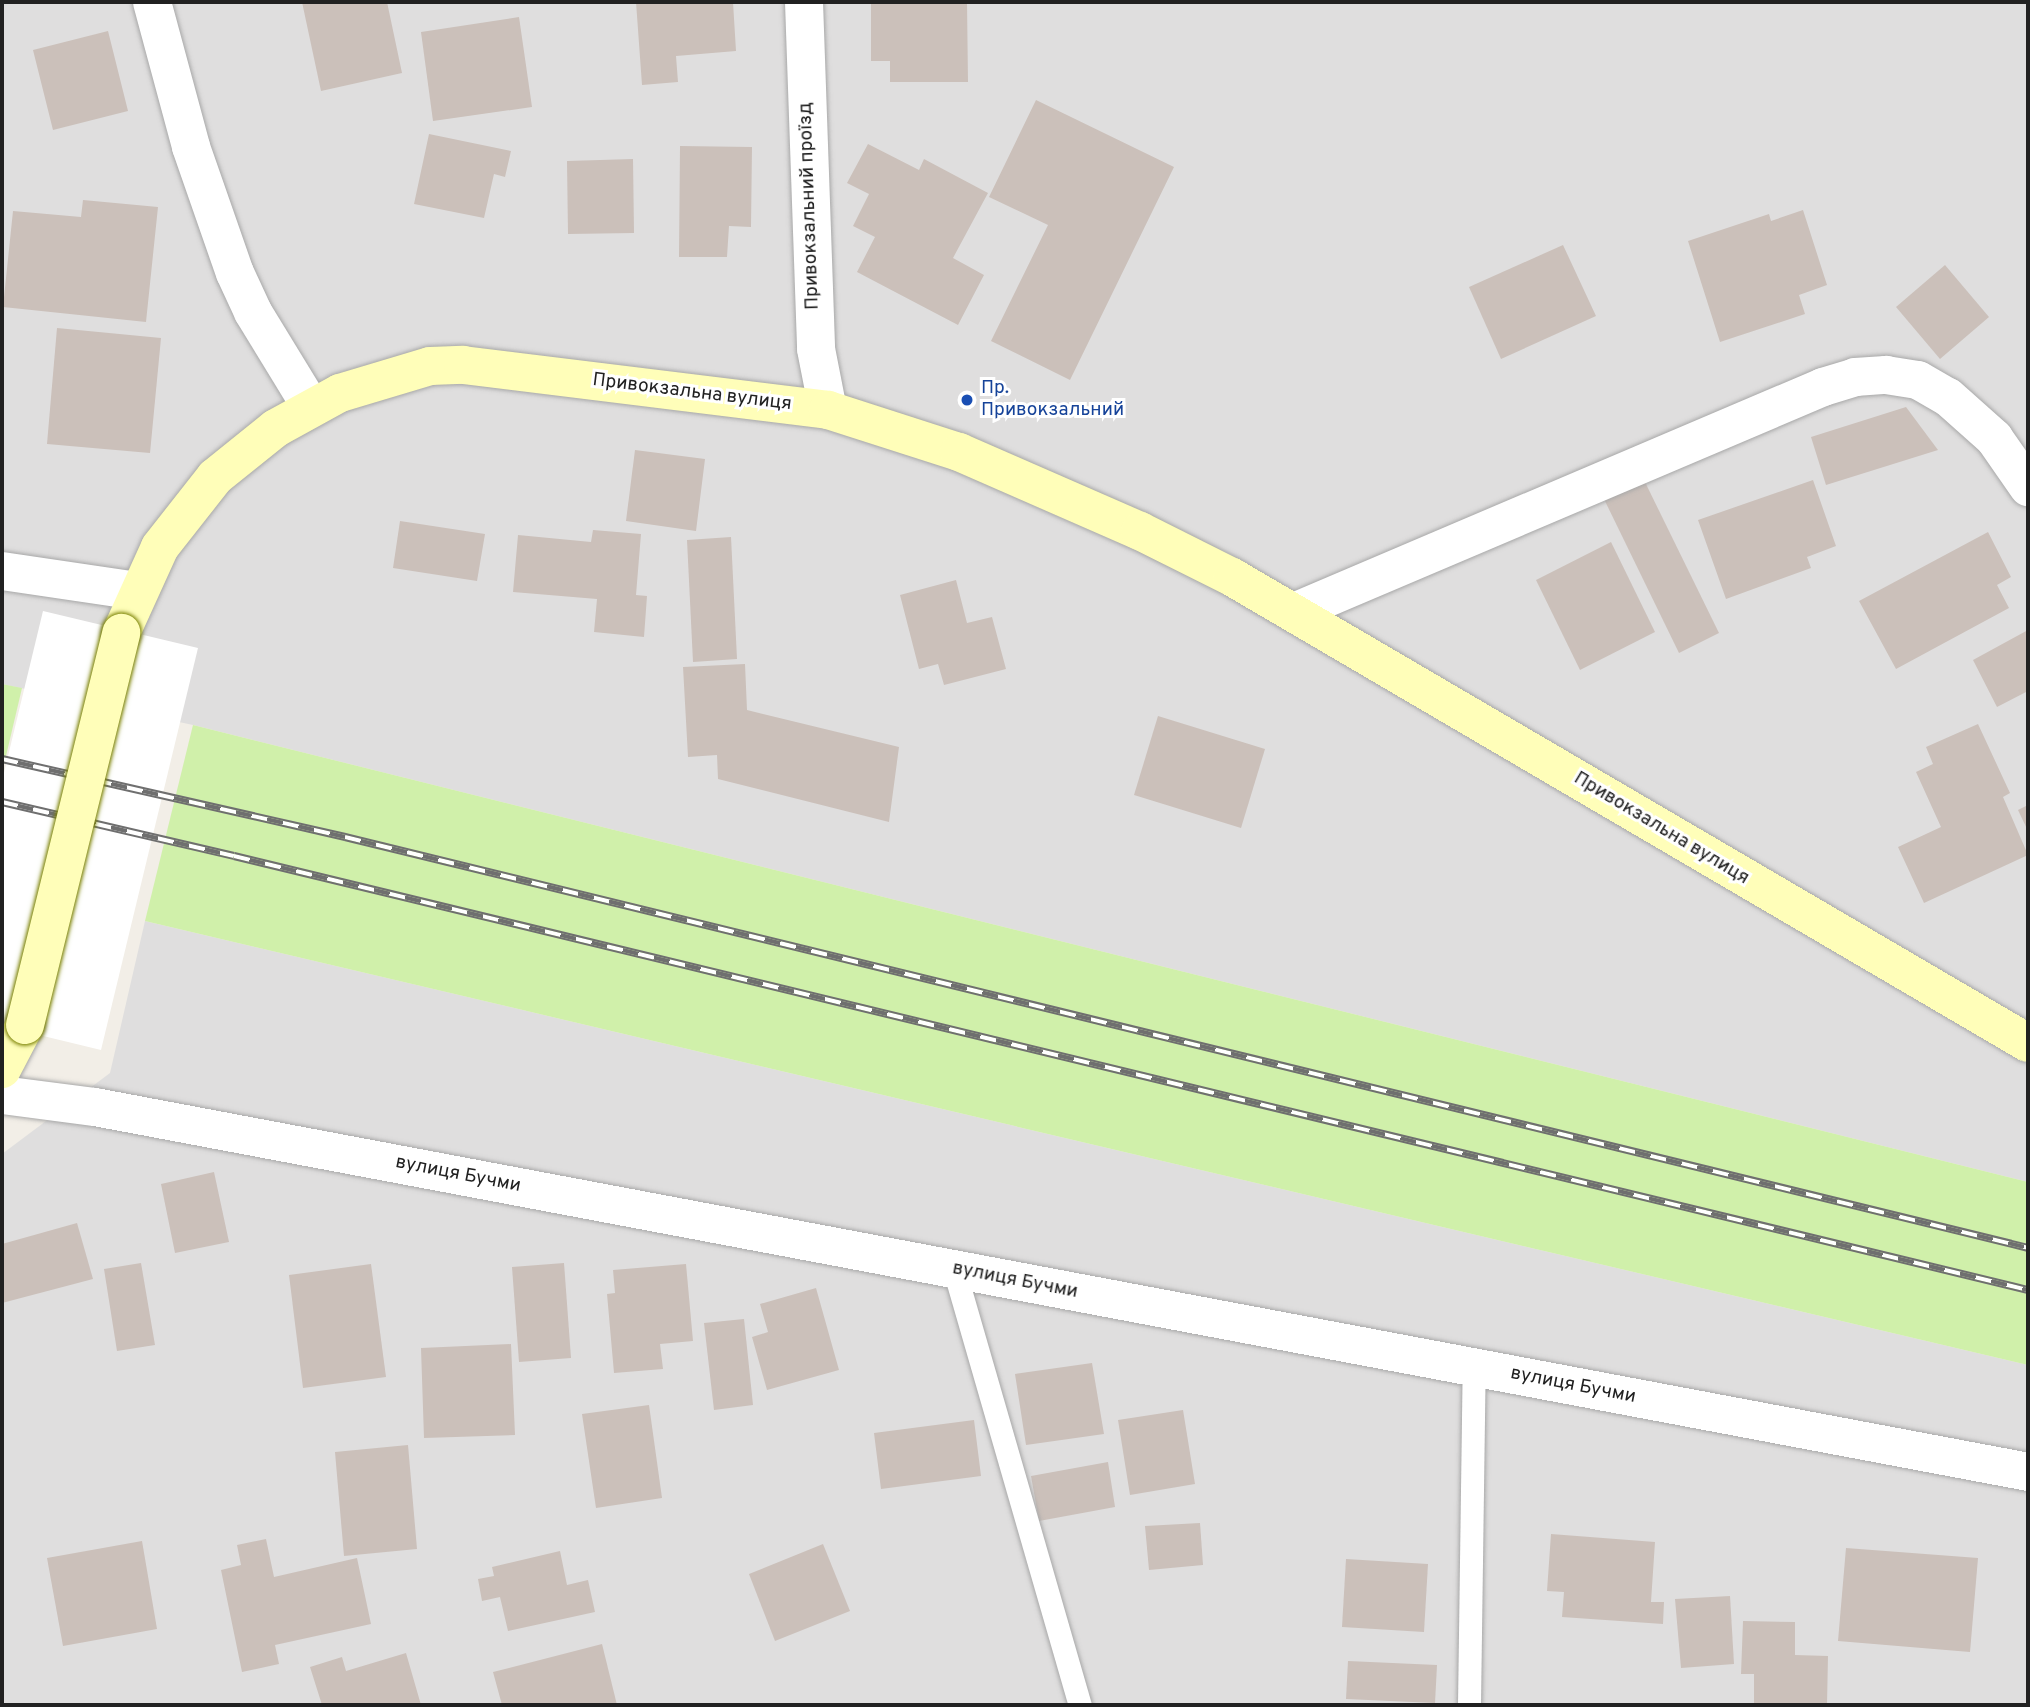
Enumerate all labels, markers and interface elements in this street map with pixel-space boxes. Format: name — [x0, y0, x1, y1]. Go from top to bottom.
street label: Привокзальний проїзд — [795, 102, 825, 310]
street label: Привокзальна вулиця — [591, 369, 793, 417]
place label: Пр. Привокзальний — [981, 378, 1124, 422]
marker: Пр. Привокзальний — [959, 392, 975, 408]
street label: Привокзальна вулиця — [1569, 768, 1753, 890]
street label: вулиця Бучми — [393, 1152, 523, 1198]
street label: вулиця Бучми — [950, 1258, 1080, 1304]
street label: вулиця Бучми — [1508, 1363, 1638, 1409]

